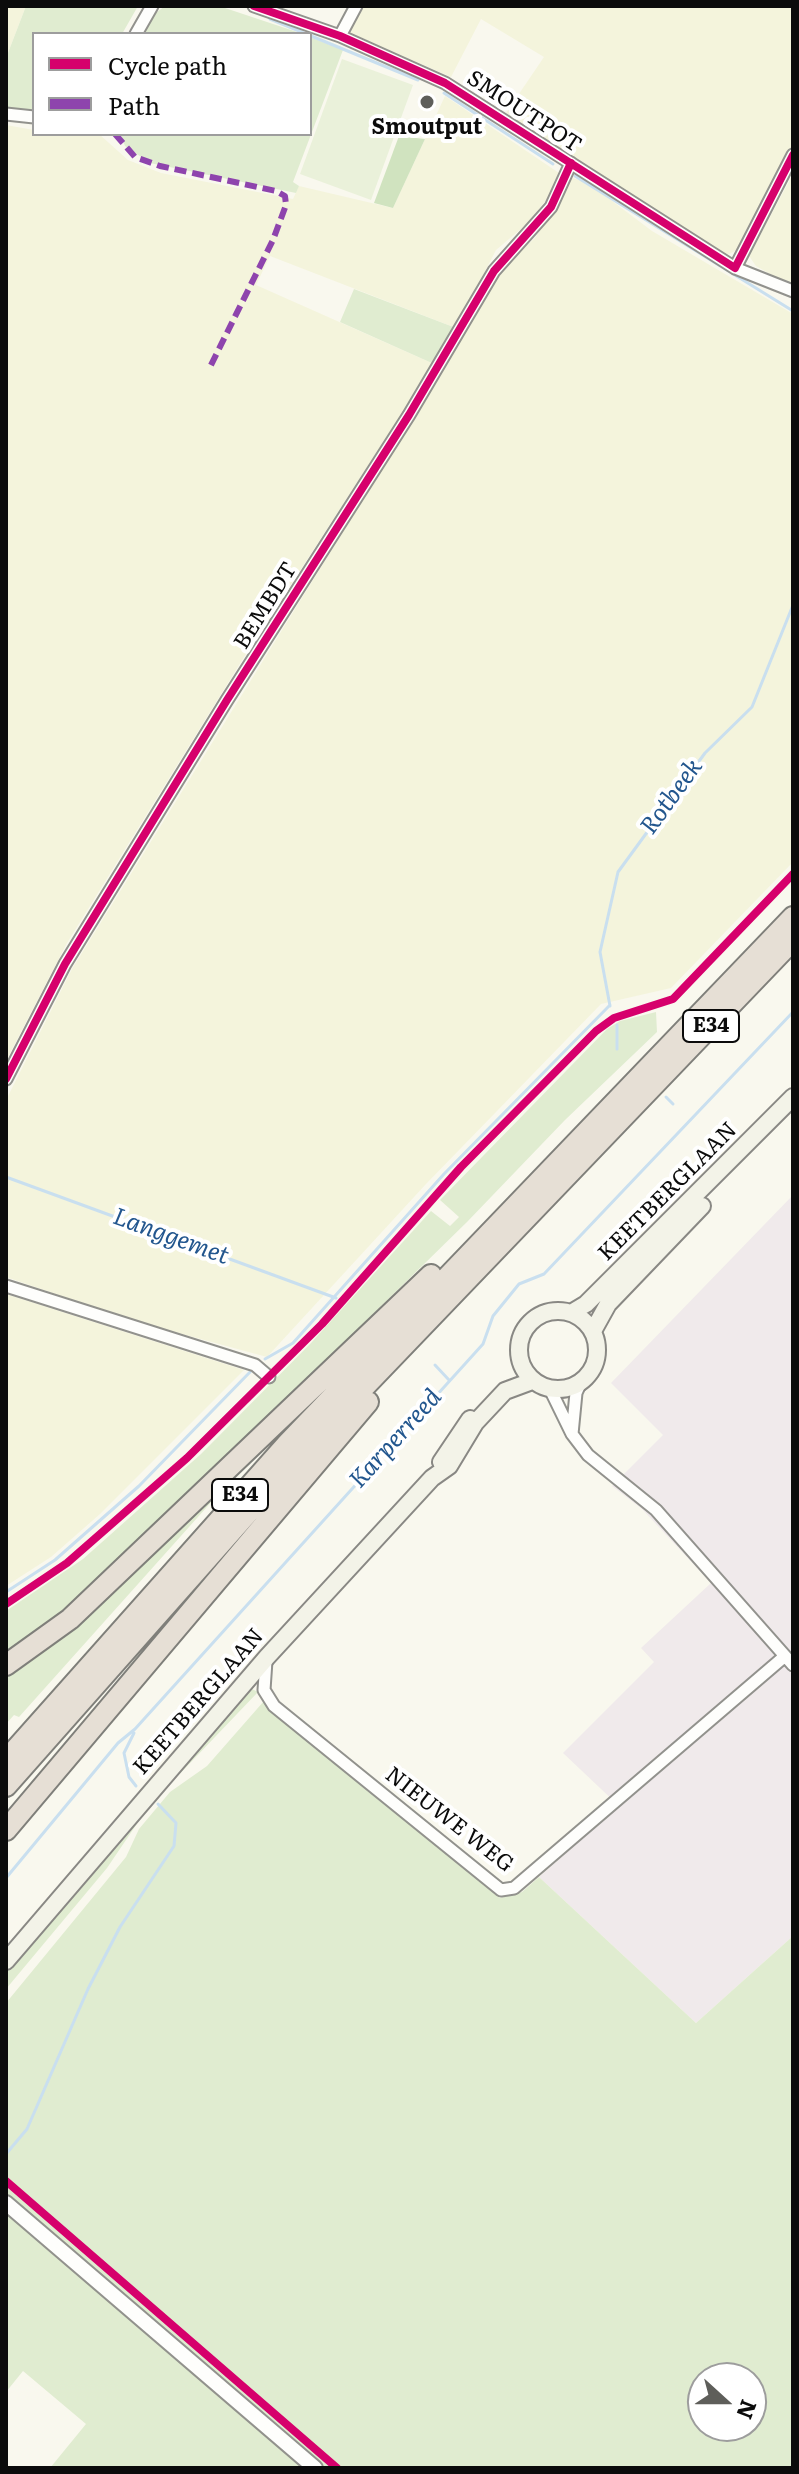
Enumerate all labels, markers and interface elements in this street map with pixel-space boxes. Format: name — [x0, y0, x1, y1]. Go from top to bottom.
legend — [32, 32, 312, 136]
text: Cycle path — [108, 47, 227, 82]
street label: SMOUTPOT — [462, 65, 586, 159]
text: Path — [108, 87, 160, 122]
marker: Smoutput — [418, 93, 436, 111]
place label: Smoutput — [372, 115, 482, 141]
street label: BEMBDT — [229, 558, 303, 654]
water label: Rotbeek — [635, 754, 709, 840]
road number: E34 — [683, 1010, 739, 1042]
street label: KEETBERGLAAN — [593, 1117, 743, 1267]
water label: Langgemet — [109, 1203, 233, 1271]
water label: Karperreed — [344, 1384, 448, 1494]
road number: E34 — [212, 1479, 268, 1511]
street label: KEETBERGLAAN — [128, 1623, 270, 1781]
street label: NIEUWE WEG — [380, 1762, 518, 1878]
north arrow — [687, 2362, 767, 2442]
text: N — [729, 2396, 767, 2425]

